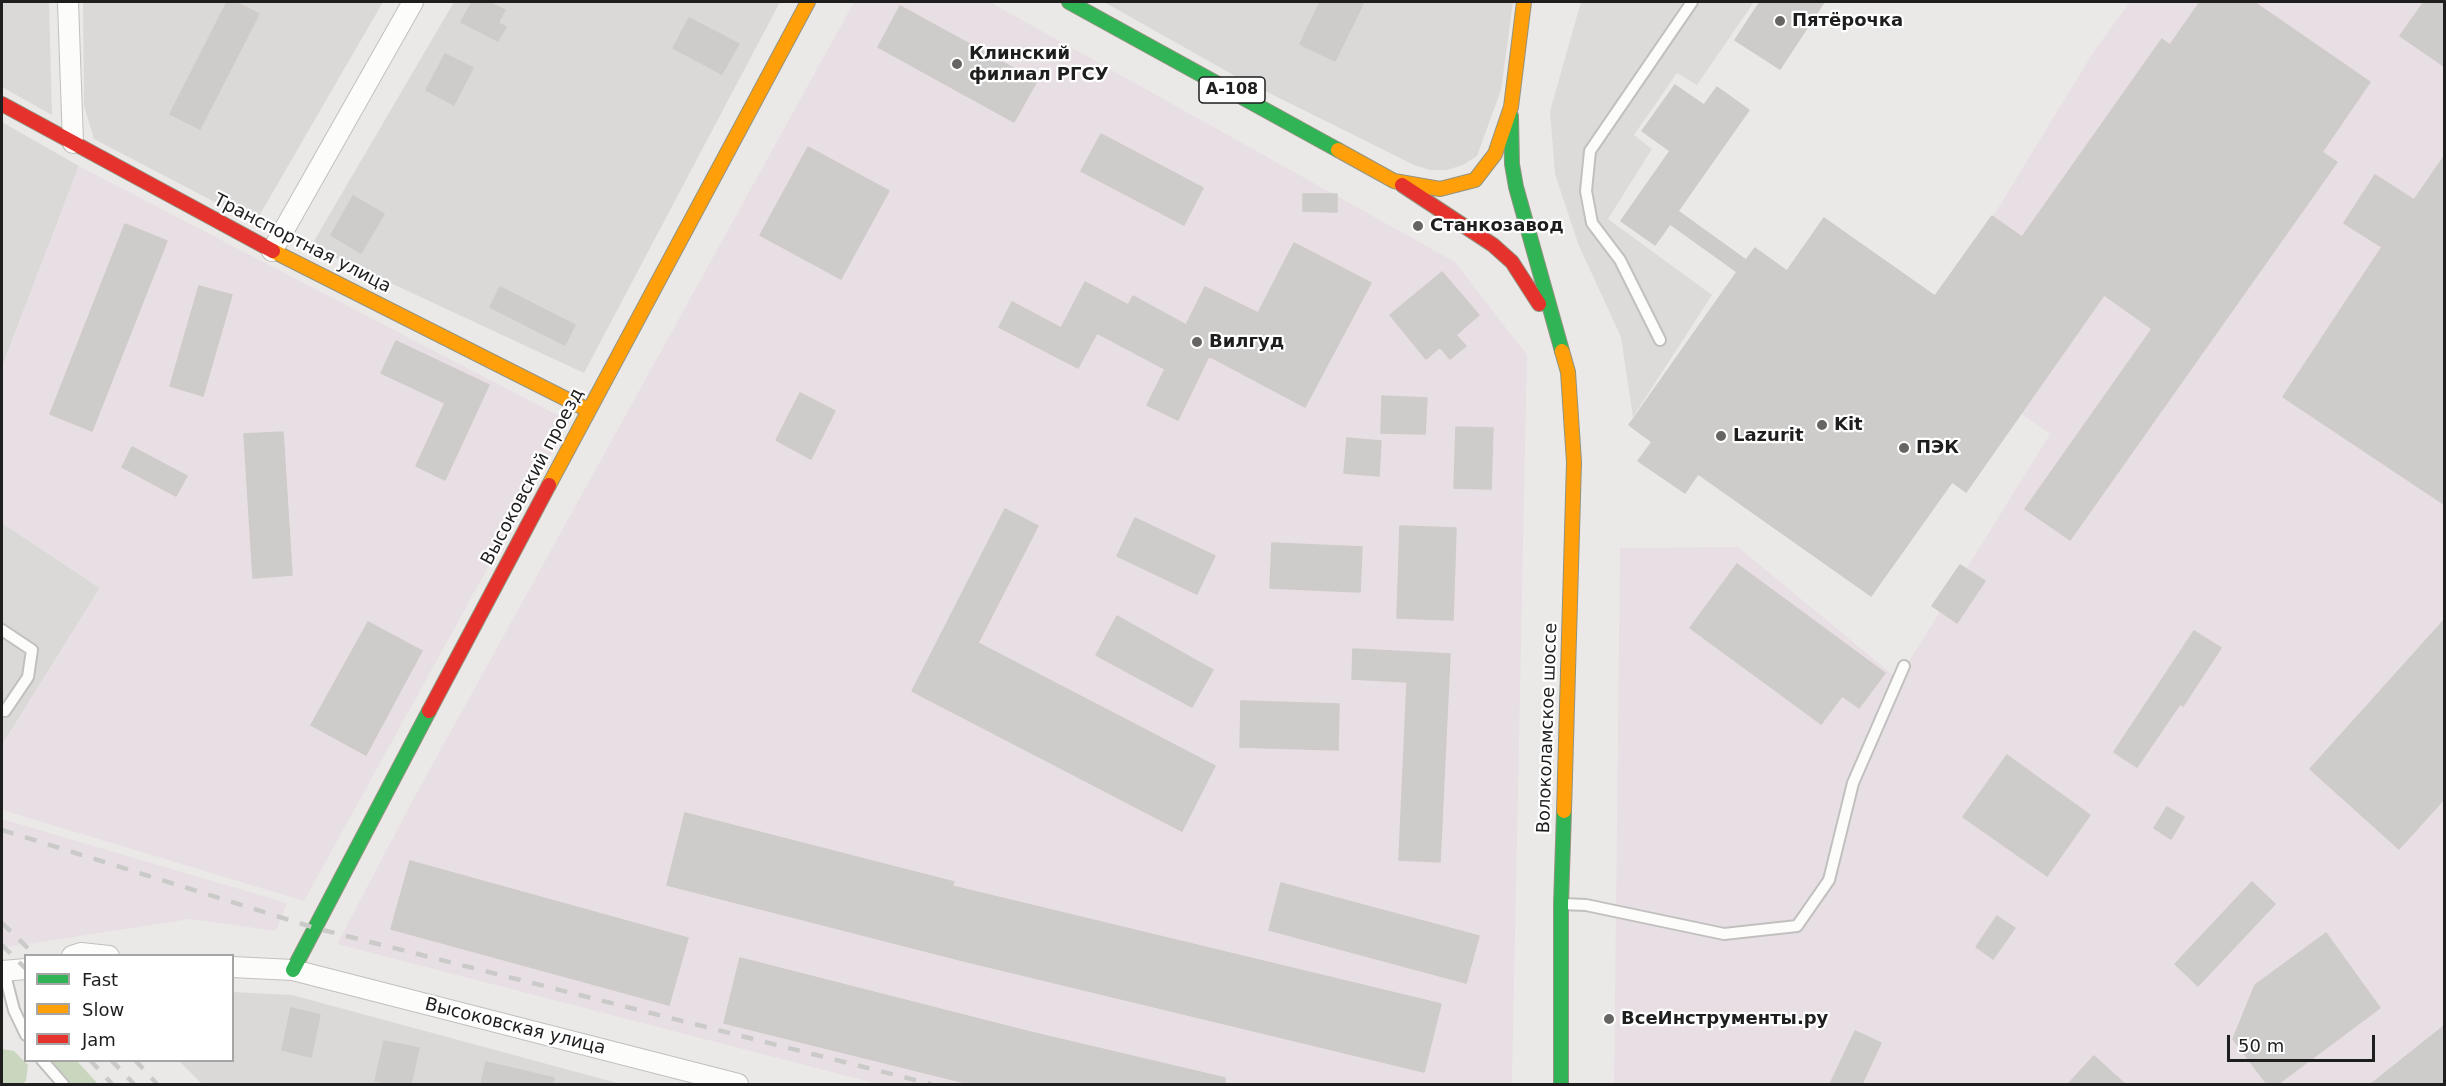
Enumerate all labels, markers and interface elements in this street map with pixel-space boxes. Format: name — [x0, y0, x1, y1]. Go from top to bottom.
place label: Пятёрочка — [1792, 10, 1903, 32]
marker: Пятёрочка — [1773, 14, 1787, 28]
place label: Клинский филиал РГСУ — [969, 43, 1109, 86]
marker: Клинский филиал РГСУ — [950, 57, 964, 71]
road number: А-108 — [1199, 77, 1265, 103]
street label: Транспортная улица — [210, 190, 394, 298]
place label: Станкозавод — [1430, 215, 1564, 237]
marker: Станкозавод — [1411, 219, 1425, 233]
place label: Вилгуд — [1209, 331, 1284, 353]
marker: Вилгуд — [1190, 335, 1204, 349]
street label: Высоковский проезд — [477, 385, 589, 569]
place label: Kit — [1834, 414, 1863, 436]
marker: Kit — [1815, 418, 1829, 432]
place label: Lazurit — [1733, 425, 1804, 447]
marker: Lazurit — [1714, 429, 1728, 443]
place label: ПЭК — [1916, 437, 1959, 459]
marker: ПЭК — [1897, 441, 1911, 455]
street label: Волоколамское шоссе — [1534, 622, 1562, 834]
legend — [24, 954, 234, 1062]
text: Fast — [82, 969, 118, 990]
street label: Высоковская улица — [422, 994, 608, 1060]
text: Slow — [82, 999, 124, 1020]
place label: ВсеИнструменты.ру — [1621, 1008, 1828, 1030]
marker: ВсеИнструменты.ру — [1602, 1012, 1616, 1026]
scale bar — [2230, 1023, 2378, 1061]
text: Jam — [82, 1029, 116, 1050]
text: 50 m — [2238, 1035, 2284, 1056]

